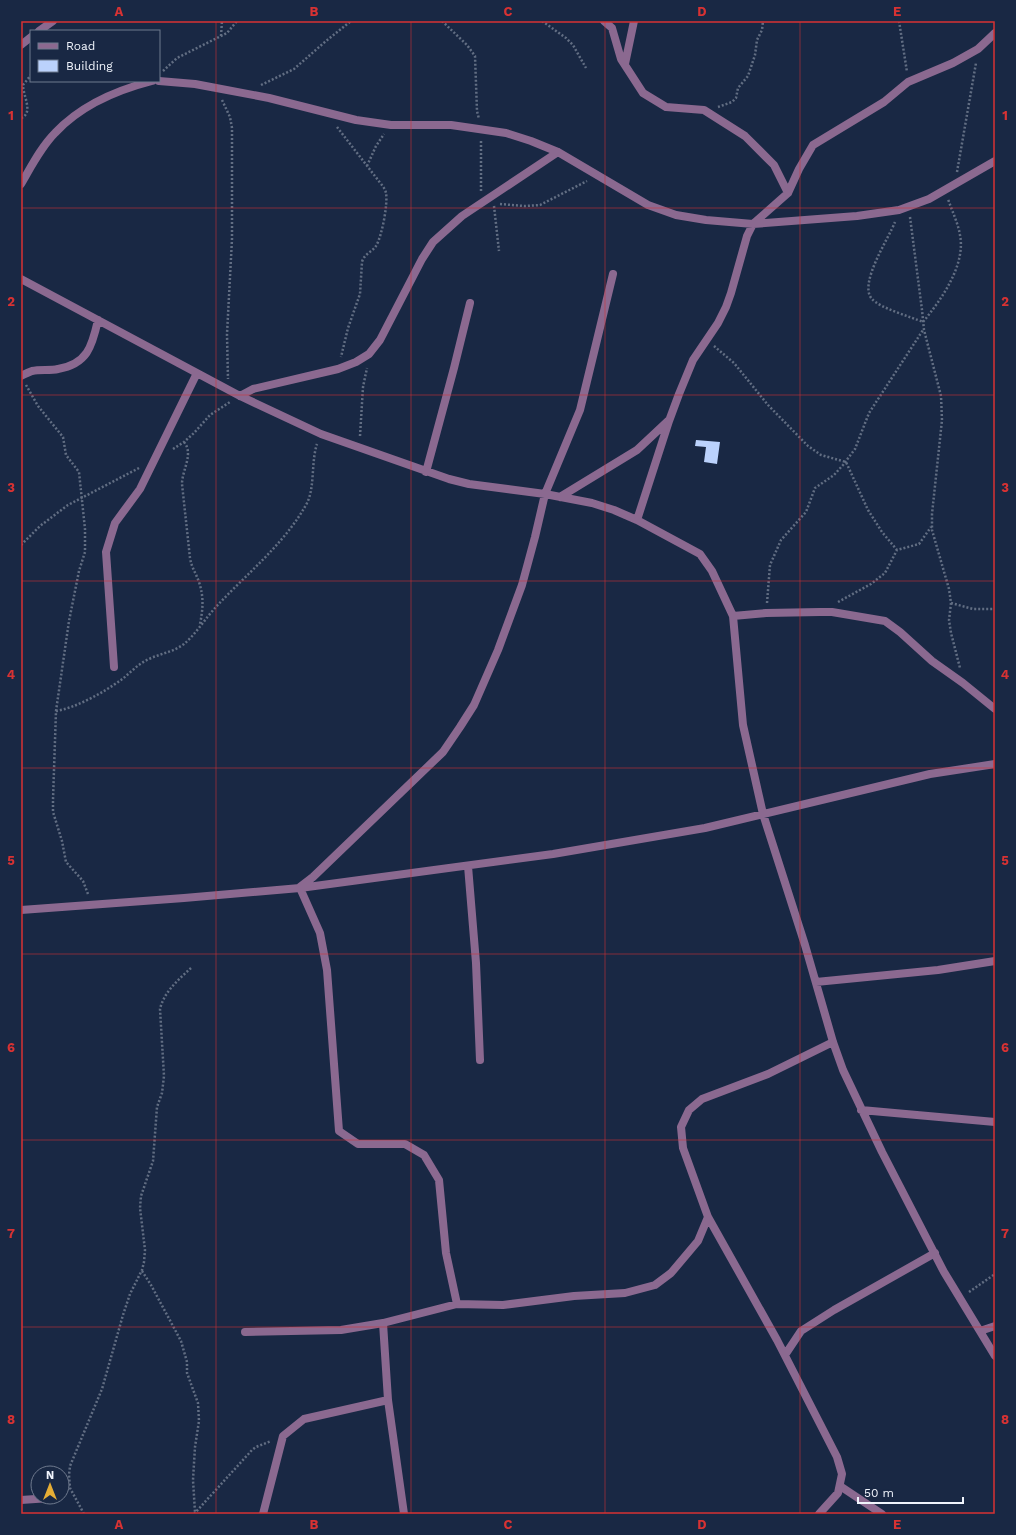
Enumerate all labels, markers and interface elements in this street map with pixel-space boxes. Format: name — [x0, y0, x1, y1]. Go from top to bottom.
text: A — [115, 4, 124, 19]
text: B — [310, 4, 319, 19]
text: C — [504, 4, 513, 19]
text: D — [697, 4, 707, 19]
text: E — [893, 4, 901, 19]
legend — [30, 30, 160, 82]
text: Road — [66, 39, 95, 53]
text: Building — [66, 59, 113, 73]
text: 1 — [8, 108, 14, 123]
text: 1 — [1002, 108, 1008, 123]
text: 2 — [7, 294, 15, 309]
text: 2 — [1001, 294, 1009, 309]
text: 3 — [7, 480, 15, 495]
text: 3 — [1001, 480, 1009, 495]
text: 4 — [7, 667, 16, 682]
text: 4 — [1001, 667, 1010, 682]
text: 5 — [7, 853, 15, 868]
text: 5 — [1001, 853, 1009, 868]
text: 6 — [7, 1040, 15, 1055]
text: 6 — [1001, 1040, 1009, 1055]
text: 7 — [7, 1226, 15, 1241]
text: 7 — [1001, 1226, 1009, 1241]
text: 8 — [7, 1412, 15, 1427]
text: 8 — [1001, 1412, 1009, 1427]
north arrow — [30, 1465, 70, 1505]
text: N — [46, 1469, 54, 1482]
scale bar — [858, 1479, 963, 1505]
text: 50 m — [864, 1486, 894, 1500]
text: A — [115, 1517, 124, 1532]
text: B — [310, 1517, 319, 1532]
text: C — [504, 1517, 513, 1532]
text: D — [697, 1517, 707, 1532]
text: E — [893, 1517, 901, 1532]

